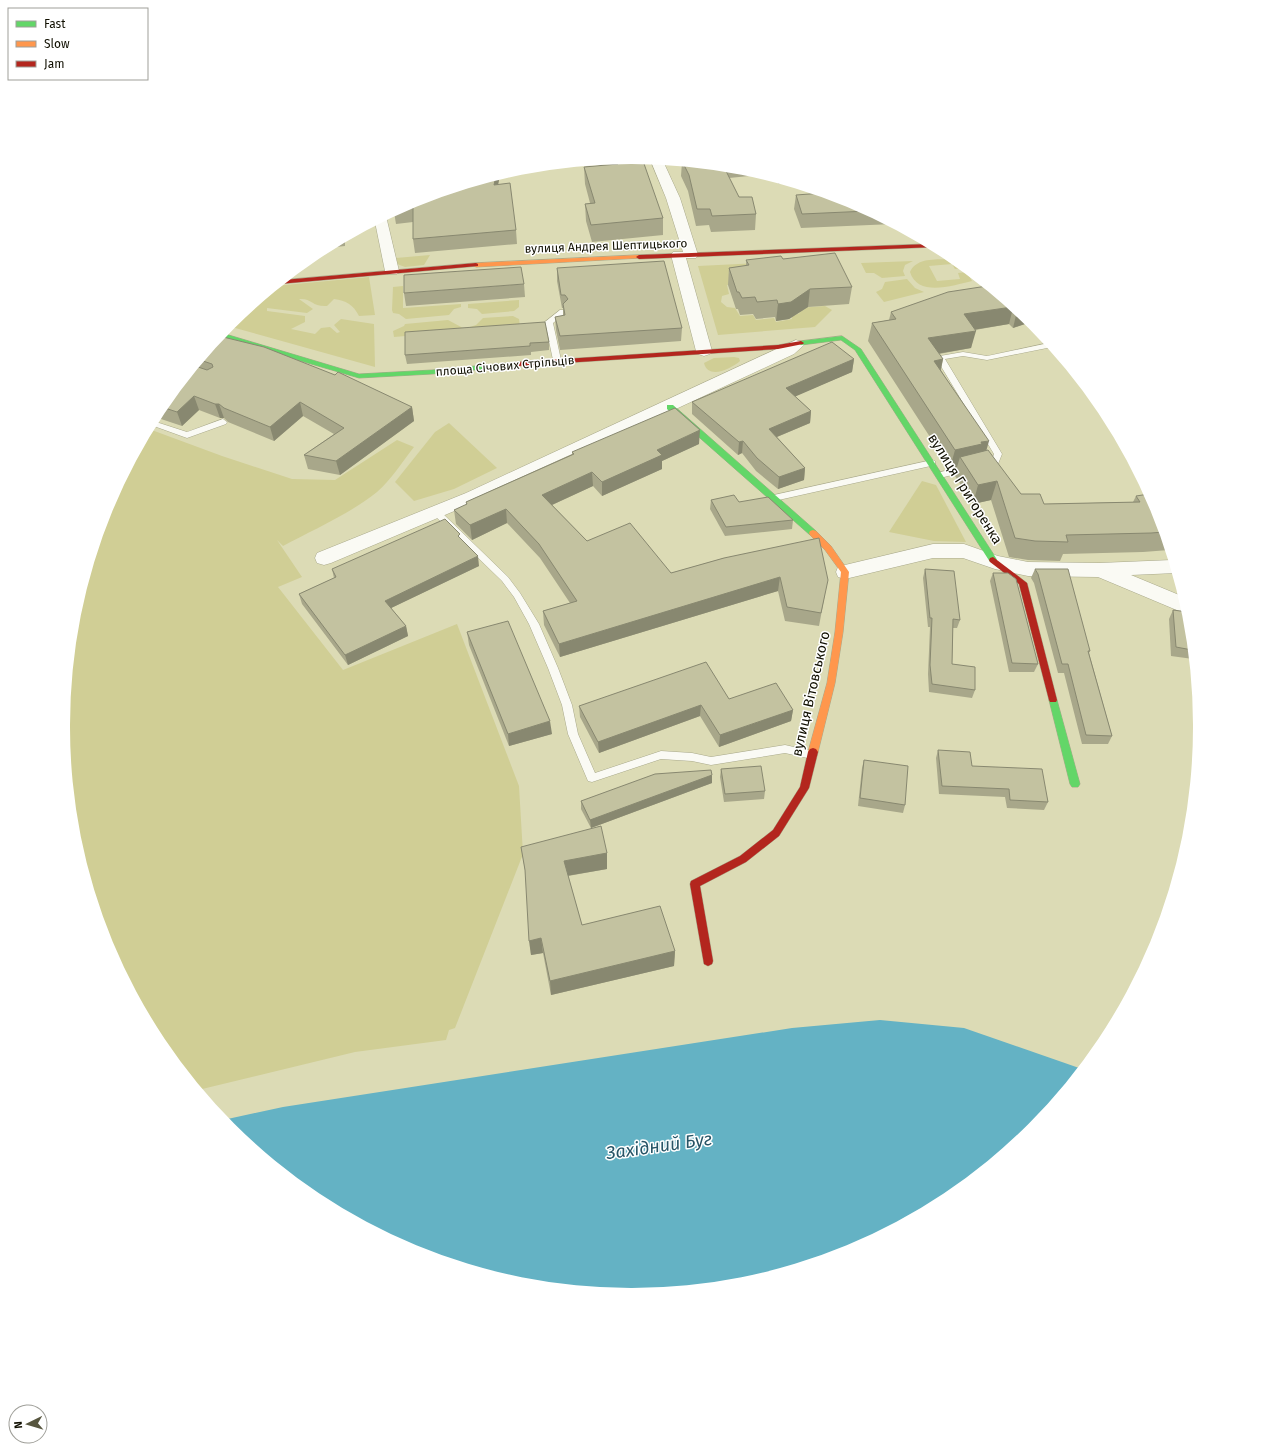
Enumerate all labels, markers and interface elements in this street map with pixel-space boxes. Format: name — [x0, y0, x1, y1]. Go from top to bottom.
legend — [8, 8, 148, 80]
text: Fast — [44, 17, 66, 31]
text: Slow — [44, 37, 70, 51]
text: Jam — [44, 57, 64, 71]
street label: вулиця Андрея Шептицького — [524, 236, 688, 256]
street label: площа Січових Стрільців — [435, 353, 575, 379]
street label: вулиця Григоренка — [924, 431, 1006, 547]
street label: вулиця Вітовського — [788, 630, 834, 758]
water label: Західний Буг — [604, 1128, 713, 1164]
north arrow — [8, 1404, 48, 1444]
text: N — [12, 1421, 25, 1429]

